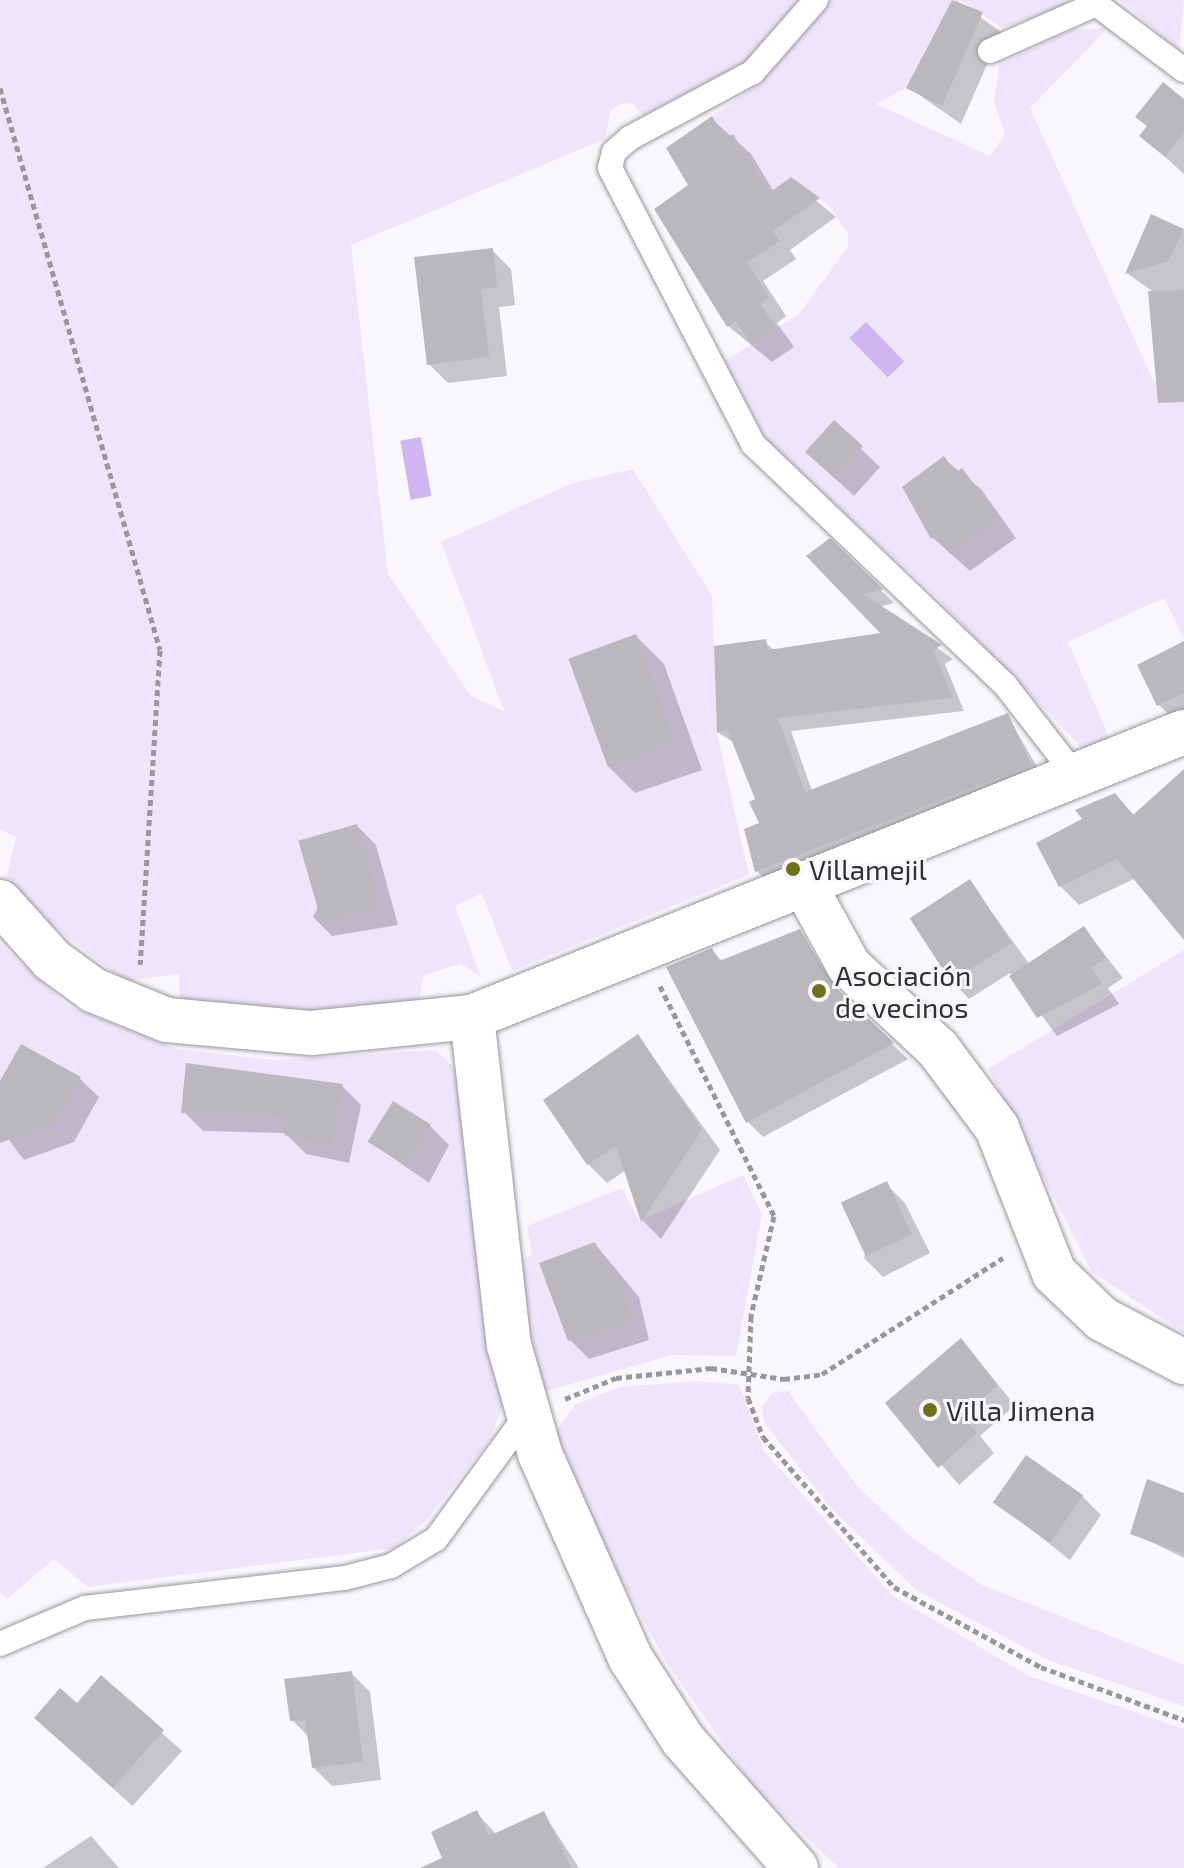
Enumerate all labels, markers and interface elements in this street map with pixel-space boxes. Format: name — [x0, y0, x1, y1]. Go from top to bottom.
place label: Villamejil — [809, 852, 927, 886]
marker: Villamejil — [784, 860, 802, 878]
place label: Asociación de vecinos — [835, 958, 971, 1024]
marker: Asociación de vecinos — [810, 982, 828, 1000]
place label: Villa Jimena — [946, 1393, 1096, 1427]
marker: Villa Jimena — [921, 1401, 939, 1419]

